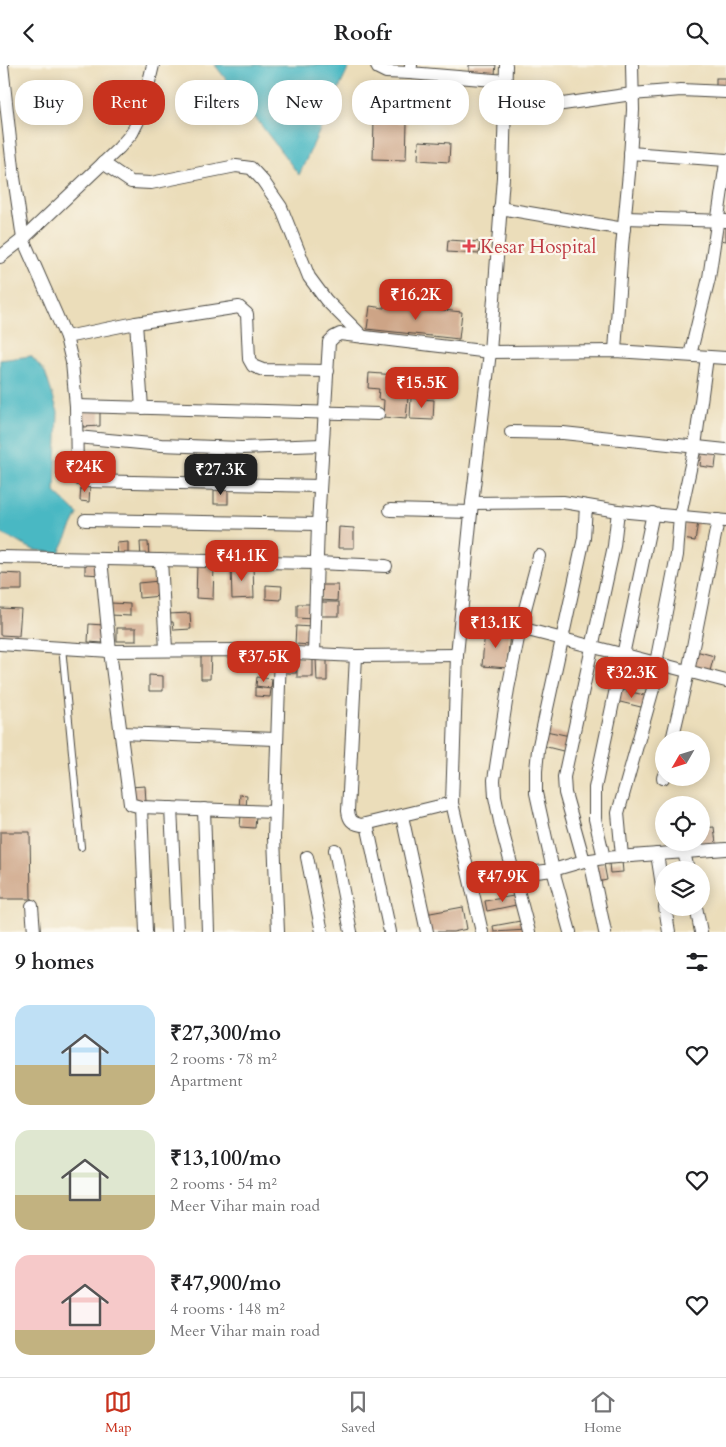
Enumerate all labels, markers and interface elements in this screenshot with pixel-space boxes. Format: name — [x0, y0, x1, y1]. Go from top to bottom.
text: Roofr — [334, 18, 392, 48]
icon: back — [15, 19, 43, 47]
icon: search — [683, 19, 711, 47]
chip: Buy — [15, 80, 83, 125]
chip: Rent — [93, 80, 165, 125]
chip: Filters — [175, 80, 258, 125]
chip: New — [268, 80, 342, 125]
chip: Apartment — [352, 80, 469, 125]
chip: House — [479, 80, 564, 125]
place label: Kesar Hospital — [480, 234, 597, 260]
marker: Kesar Hospital — [462, 239, 476, 253]
pin: ₹16.2K — [375, 279, 457, 321]
text: ₹16.2K — [390, 284, 442, 306]
pin: ₹15.5K — [381, 367, 463, 409]
text: ₹15.5K — [396, 372, 448, 394]
pin: ₹24K — [55, 451, 115, 493]
pin: ₹27.3K — [180, 453, 262, 496]
text: ₹24K — [66, 456, 104, 478]
text: ₹27.3K — [195, 459, 247, 481]
pin: ₹41.1K — [201, 539, 283, 582]
text: ₹41.1K — [216, 545, 268, 567]
pin: ₹13.1K — [455, 607, 537, 649]
text: ₹13.1K — [470, 612, 522, 634]
pin: ₹37.5K — [223, 641, 305, 683]
text: ₹37.5K — [238, 646, 290, 668]
pin: ₹32.3K — [591, 657, 673, 699]
text: ₹32.3K — [606, 662, 658, 684]
north arrow — [655, 731, 710, 786]
map controls — [655, 731, 710, 916]
button: locate — [655, 796, 710, 851]
pin: ₹47.9K — [462, 861, 544, 903]
button: layers — [655, 861, 710, 916]
text: ₹47.9K — [477, 866, 529, 888]
text: 9 homes — [15, 948, 94, 977]
icon: filters — [683, 948, 711, 976]
text: ₹27,300/mo — [170, 1019, 281, 1048]
icon: home — [55, 1025, 115, 1085]
icon: heart — [683, 1041, 711, 1069]
text: 2 rooms · 78 m² — [170, 1048, 277, 1070]
text: Apartment — [170, 1070, 243, 1092]
text: ₹13,100/mo — [170, 1144, 281, 1173]
icon: home — [55, 1150, 115, 1210]
icon: heart — [683, 1166, 711, 1194]
text: 2 rooms · 54 m² — [170, 1173, 277, 1195]
text: Meer Vihar main road — [170, 1195, 320, 1217]
text: ₹47,900/mo — [170, 1269, 281, 1298]
icon: home — [55, 1275, 115, 1335]
icon: heart — [683, 1291, 711, 1319]
text: 4 rooms · 148 m² — [170, 1298, 285, 1320]
text: Meer Vihar main road — [170, 1320, 320, 1342]
tab: Map — [104, 1388, 132, 1437]
tab: Saved — [341, 1388, 375, 1437]
tab: Home — [584, 1388, 622, 1437]

